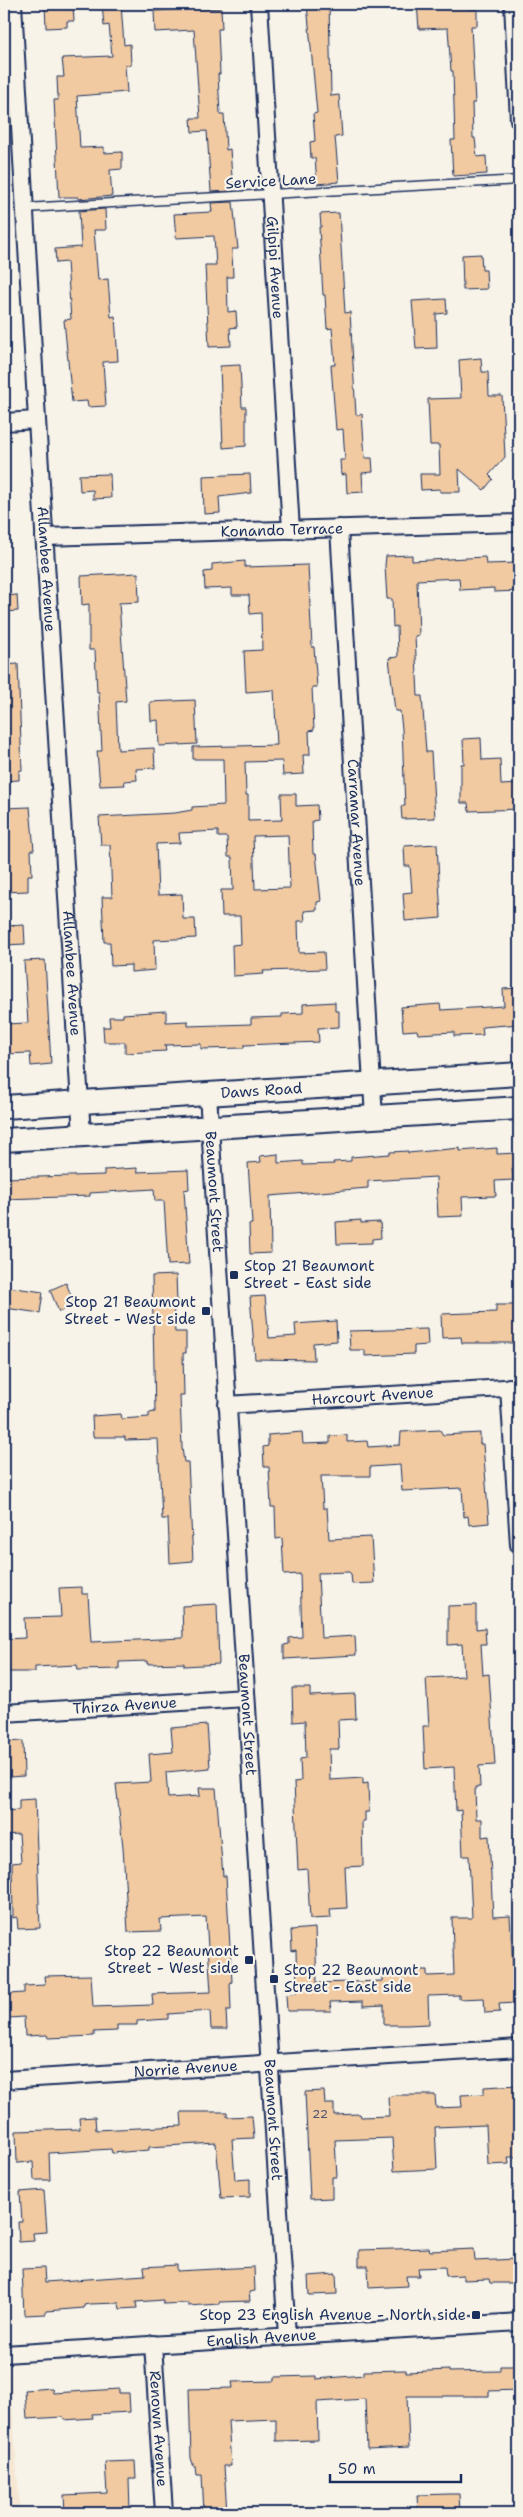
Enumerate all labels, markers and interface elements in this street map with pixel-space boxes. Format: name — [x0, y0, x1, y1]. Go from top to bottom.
street label: Service Lane — [225, 169, 317, 193]
street label: Gilpipi Avenue — [262, 215, 288, 320]
street label: Allambee Avenue — [32, 506, 60, 632]
street label: Konando Terrace — [220, 518, 344, 542]
street label: Carramar Avenue — [343, 758, 370, 887]
street label: Allambee Avenue — [58, 910, 86, 1037]
street label: Daws Road — [220, 1078, 303, 1103]
street label: Beaumont Street — [200, 1130, 228, 1253]
place label: Stop 21 Beaumont Street - East side — [244, 1256, 374, 1293]
marker: Stop 21 Beaumont Street - East side — [228, 1269, 240, 1281]
place label: Stop 21 Beaumont Street - West side — [64, 1292, 196, 1329]
marker: Stop 21 Beaumont Street - West side — [200, 1305, 212, 1317]
street label: Harcourt Avenue — [311, 1382, 434, 1410]
street label: Beaumont Street — [234, 1653, 261, 1776]
street label: Thirza Avenue — [72, 1692, 178, 1719]
place label: Stop 22 Beaumont Street - West side — [104, 1941, 239, 1978]
marker: Stop 22 Beaumont Street - West side — [243, 1954, 255, 1966]
place label: Stop 22 Beaumont Street - East side — [284, 1960, 419, 1997]
marker: Stop 22 Beaumont Street - East side — [268, 1973, 280, 1985]
street label: Norrie Avenue — [133, 2056, 238, 2082]
street label: Beaumont Street — [259, 2059, 287, 2181]
house number: 22 — [312, 2106, 328, 2122]
place label: Stop 23 English Avenue - North side — [199, 2305, 466, 2325]
marker: Stop 23 English Avenue - North side — [470, 2309, 482, 2321]
street label: English Avenue — [206, 2325, 317, 2351]
street label: Renown Avenue — [145, 2370, 172, 2488]
scale bar — [330, 2452, 462, 2484]
text: 50 m — [338, 2459, 376, 2479]

